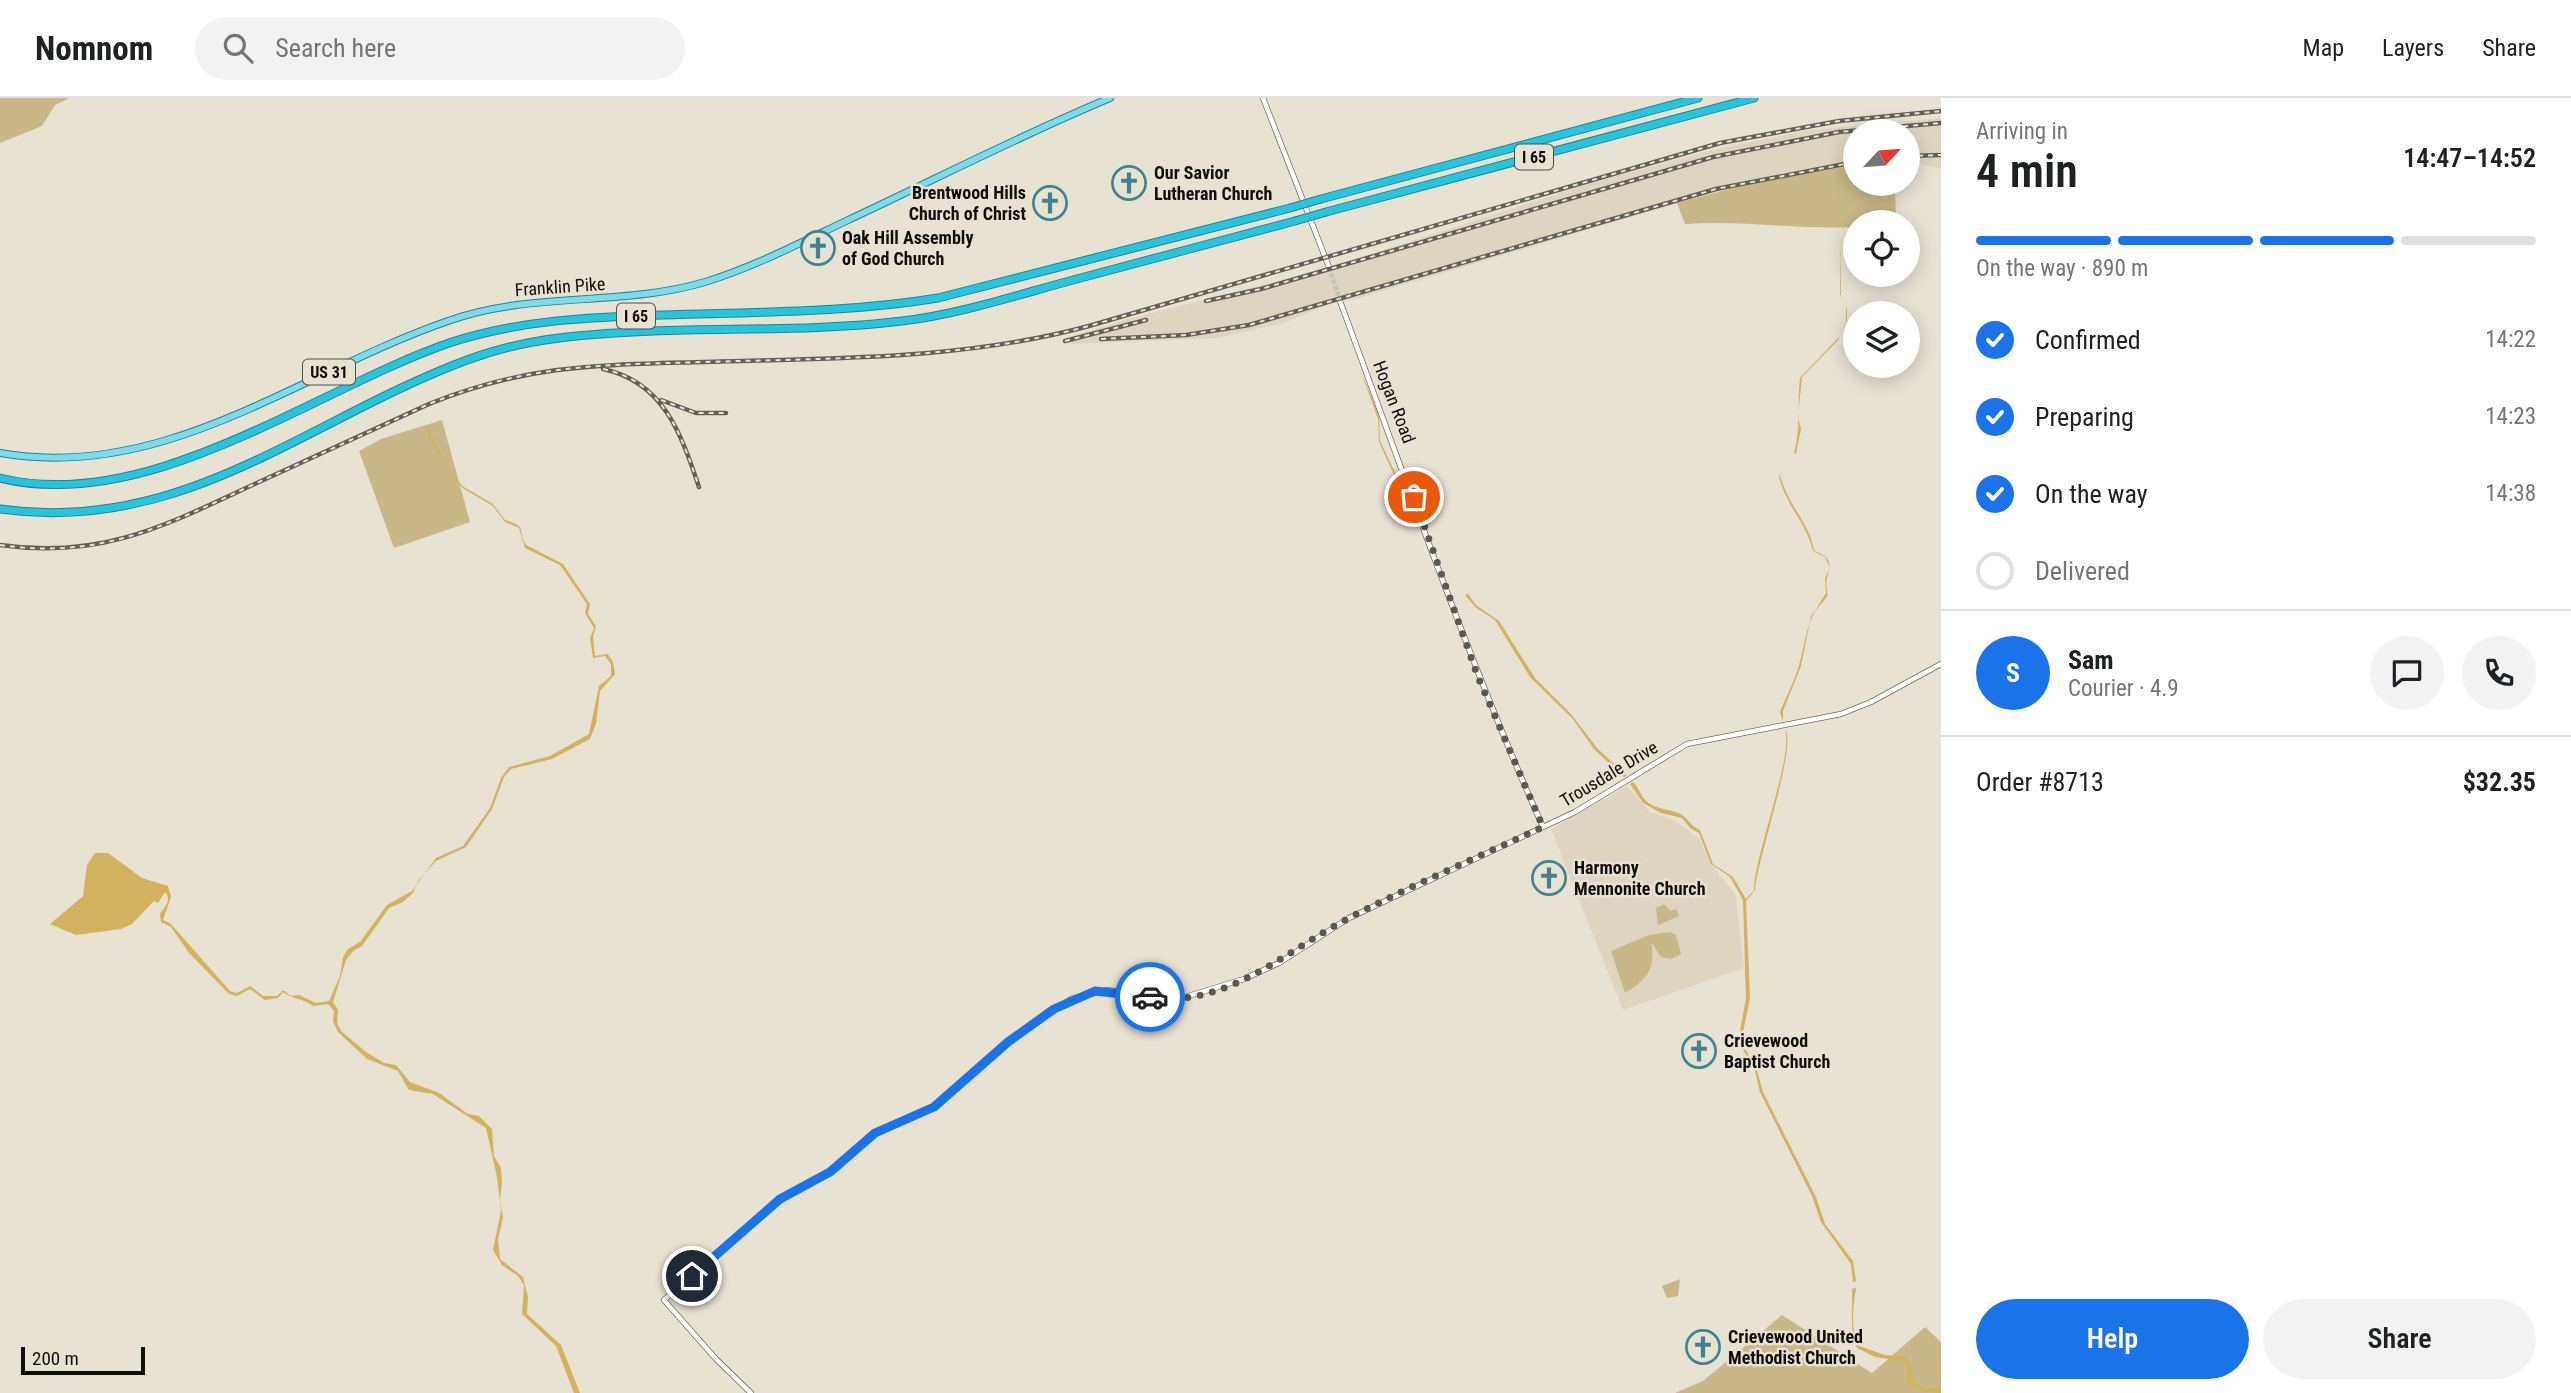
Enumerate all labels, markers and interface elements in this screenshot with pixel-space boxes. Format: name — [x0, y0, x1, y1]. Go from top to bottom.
search box — [195, 17, 685, 80]
text: Nomnom — [35, 29, 153, 68]
icon: search — [219, 29, 257, 67]
text: Search here — [275, 33, 396, 63]
text: Map — [2303, 34, 2344, 62]
text: Layers — [2382, 34, 2444, 62]
text: Share — [2482, 34, 2536, 62]
text: Arriving in — [1976, 118, 2068, 145]
north arrow — [1843, 119, 1920, 196]
map controls — [1843, 119, 1920, 378]
text: 14:47–14:52 — [2403, 143, 2536, 173]
road number: I 65 — [1515, 144, 1553, 170]
text: 4 min — [1976, 144, 2078, 198]
place label: Our Savior Lutheran Church — [1154, 162, 1272, 204]
church icon: Our Savior Lutheran Church — [1110, 164, 1148, 202]
place label: Brentwood Hills Church of Christ — [909, 182, 1026, 224]
church icon: Brentwood Hills Church of Christ — [1031, 184, 1069, 222]
button: locate — [1843, 210, 1920, 287]
place label: Oak Hill Assembly of God Church — [842, 227, 973, 269]
church icon: Oak Hill Assembly of God Church — [799, 229, 837, 267]
text: On the way · 890 m — [1976, 255, 2148, 282]
street label: Franklin Pike — [514, 273, 606, 300]
button: layers — [1843, 301, 1920, 378]
road number: I 65 — [617, 304, 655, 328]
icon: check — [1976, 321, 2014, 359]
text: Confirmed — [2035, 325, 2141, 355]
text: 14:22 — [2485, 326, 2536, 353]
street label: Hogan Road — [1369, 358, 1420, 446]
road number: US 31 — [303, 360, 355, 384]
icon: check — [1976, 398, 2014, 436]
text: Preparing — [2035, 402, 2134, 432]
text: 14:23 — [2485, 403, 2536, 430]
pin — [1384, 467, 1444, 527]
icon: check — [1976, 475, 2014, 513]
icon: bag — [1395, 478, 1433, 516]
text: On the way — [2035, 479, 2148, 509]
text: 14:38 — [2485, 480, 2536, 507]
text: Delivered — [2035, 556, 2130, 586]
button: chat — [2370, 636, 2444, 710]
button: phone — [2462, 636, 2536, 710]
text: Sam — [2068, 645, 2114, 675]
text: S — [2006, 658, 2020, 688]
text: Courier · 4.9 — [2068, 675, 2179, 702]
street label: Trousdale Drive — [1556, 736, 1661, 811]
text: Order #8713 — [1976, 767, 2104, 797]
text: $32.35 — [2463, 767, 2536, 797]
place label: Harmony Mennonite Church — [1574, 857, 1706, 899]
church icon: Harmony Mennonite Church — [1530, 859, 1568, 897]
courier — [1115, 962, 1185, 1032]
icon: car — [1131, 978, 1169, 1016]
place label: Crievewood Baptist Church — [1724, 1030, 1830, 1072]
church icon: Crievewood Baptist Church — [1680, 1032, 1718, 1070]
pin — [662, 1246, 722, 1306]
icon: home — [673, 1257, 711, 1295]
button: Help — [1976, 1299, 2249, 1379]
button: Share — [2263, 1299, 2536, 1379]
place label: Crievewood United Methodist Church — [1728, 1326, 1863, 1368]
church icon: Crievewood United Methodist Church — [1684, 1328, 1722, 1366]
scale bar — [21, 1344, 145, 1376]
text: 200 m — [32, 1347, 79, 1370]

